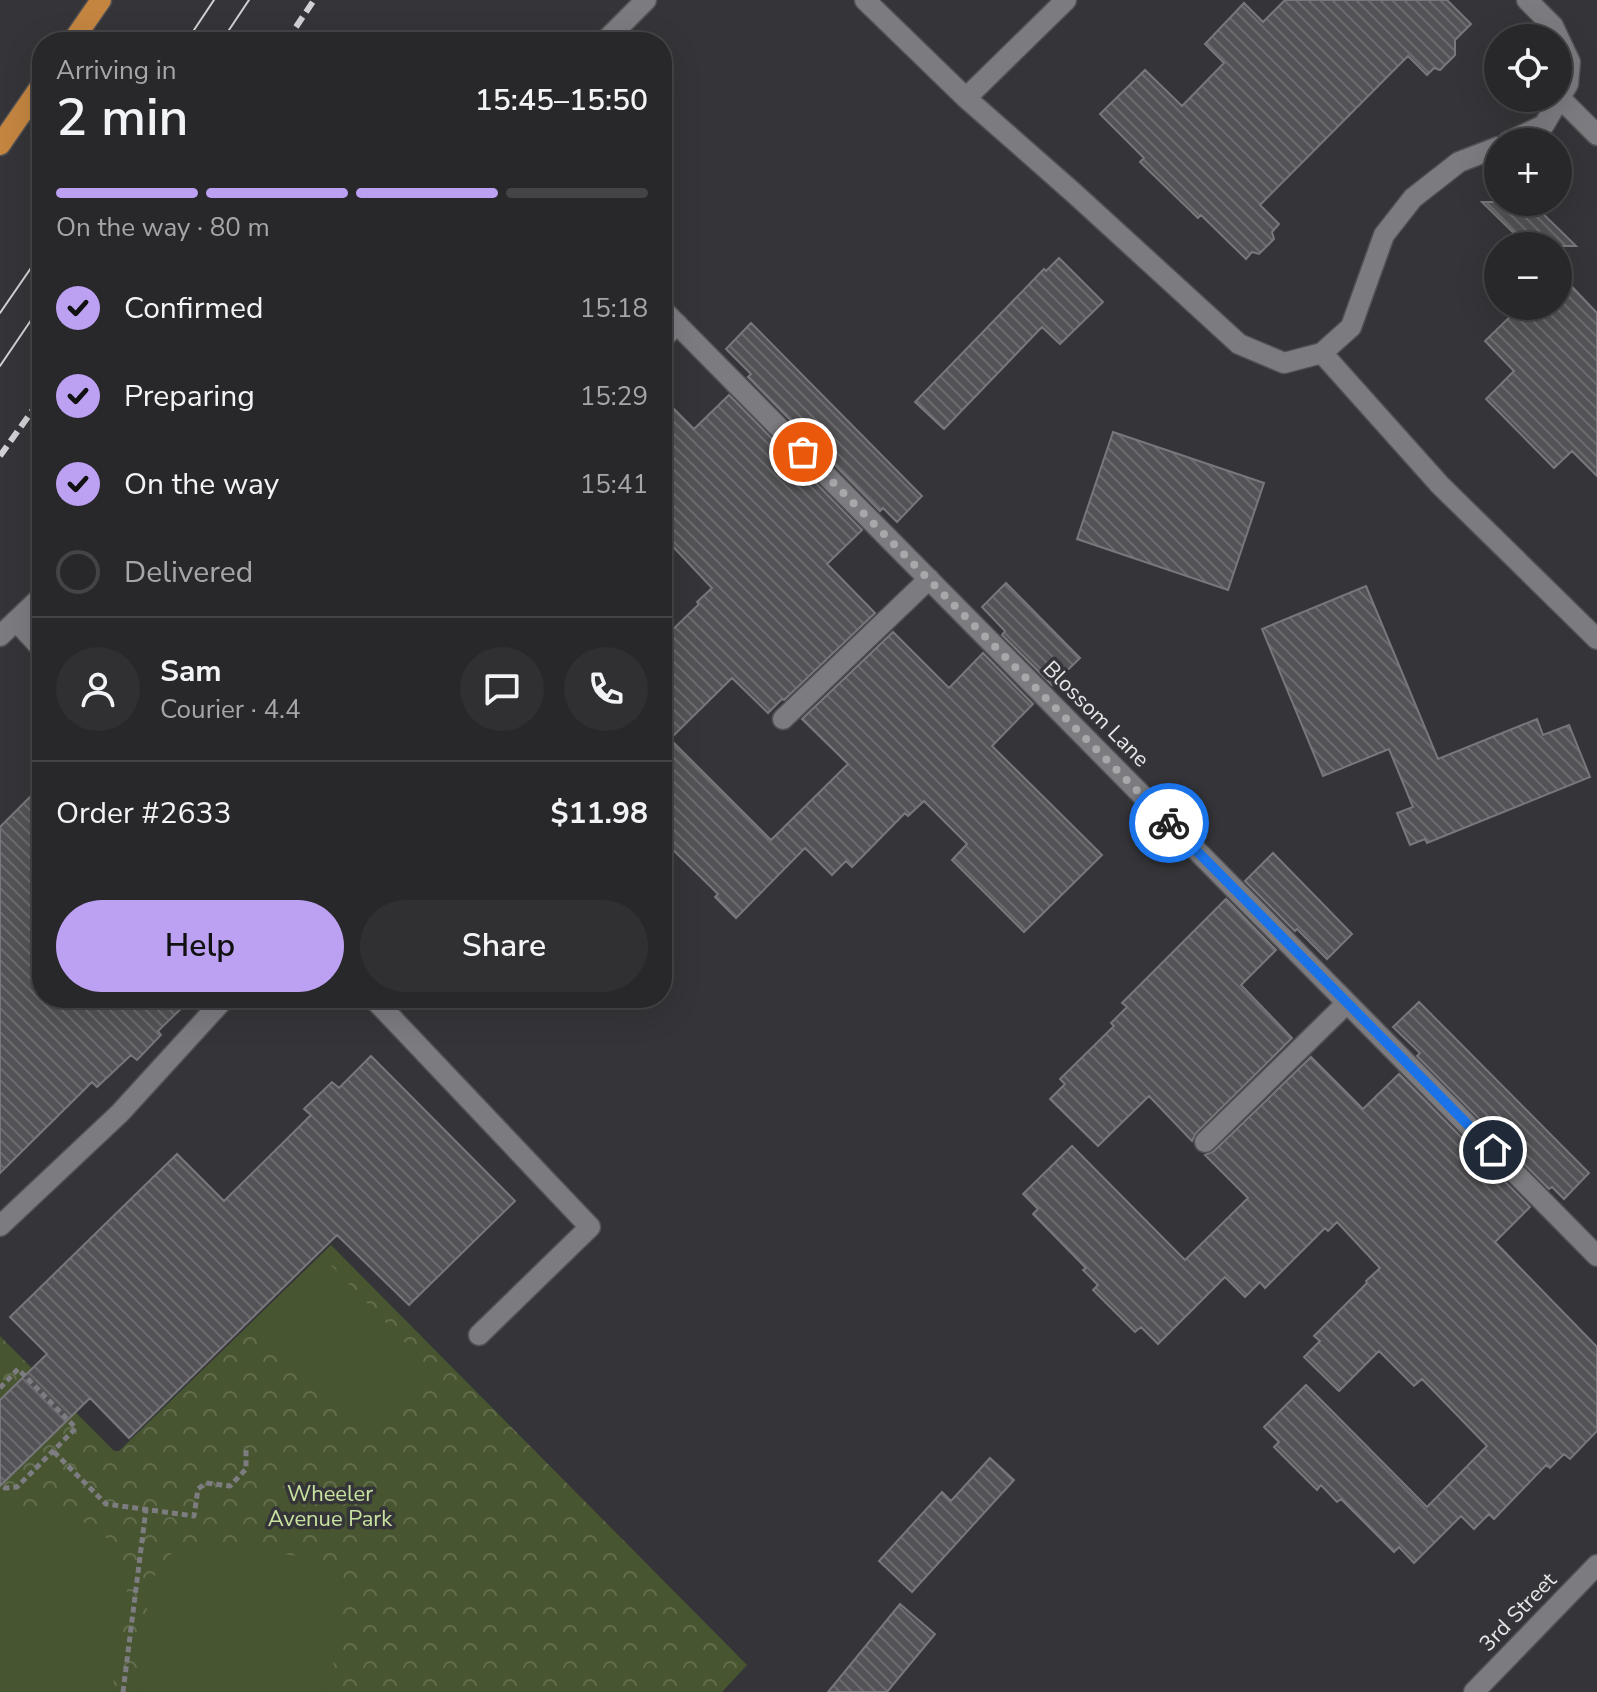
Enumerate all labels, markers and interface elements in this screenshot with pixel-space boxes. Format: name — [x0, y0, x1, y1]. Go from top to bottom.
map controls — [1484, 24, 1572, 320]
button: locate — [1484, 24, 1572, 112]
text: Arriving in — [56, 53, 177, 88]
text: 15:45–15:50 — [475, 80, 648, 121]
text: 2 min — [56, 82, 189, 153]
button: + — [1484, 128, 1572, 216]
text: On the way · 80 m — [56, 210, 270, 245]
button: − — [1484, 232, 1572, 320]
icon: check — [56, 286, 100, 330]
text: Confirmed — [124, 288, 264, 329]
text: 15:18 — [580, 291, 648, 326]
icon: check — [56, 374, 100, 418]
text: Preparing — [124, 376, 255, 417]
text: 15:29 — [580, 379, 648, 414]
pin — [769, 418, 837, 486]
icon: bag — [781, 430, 825, 474]
icon: check — [56, 462, 100, 506]
text: On the way — [124, 464, 279, 505]
text: 15:41 — [580, 467, 648, 502]
text: Delivered — [124, 552, 253, 593]
button: person — [56, 647, 140, 731]
button: chat — [460, 647, 544, 731]
button: phone — [564, 647, 648, 731]
text: Sam — [160, 651, 222, 692]
street label: Blossom Lane — [1036, 654, 1156, 774]
text: Courier · 4.4 — [160, 692, 301, 727]
courier — [1129, 783, 1209, 863]
text: Order #2633 — [56, 793, 231, 834]
text: $11.98 — [551, 793, 648, 834]
icon: bike — [1147, 801, 1191, 845]
button: Help — [56, 900, 344, 992]
button: Share — [360, 900, 648, 992]
pin — [1459, 1116, 1527, 1184]
icon: home — [1471, 1128, 1515, 1172]
park label: Wheeler Avenue Park — [268, 1479, 393, 1534]
street label: 3rd Street — [1473, 1566, 1564, 1658]

